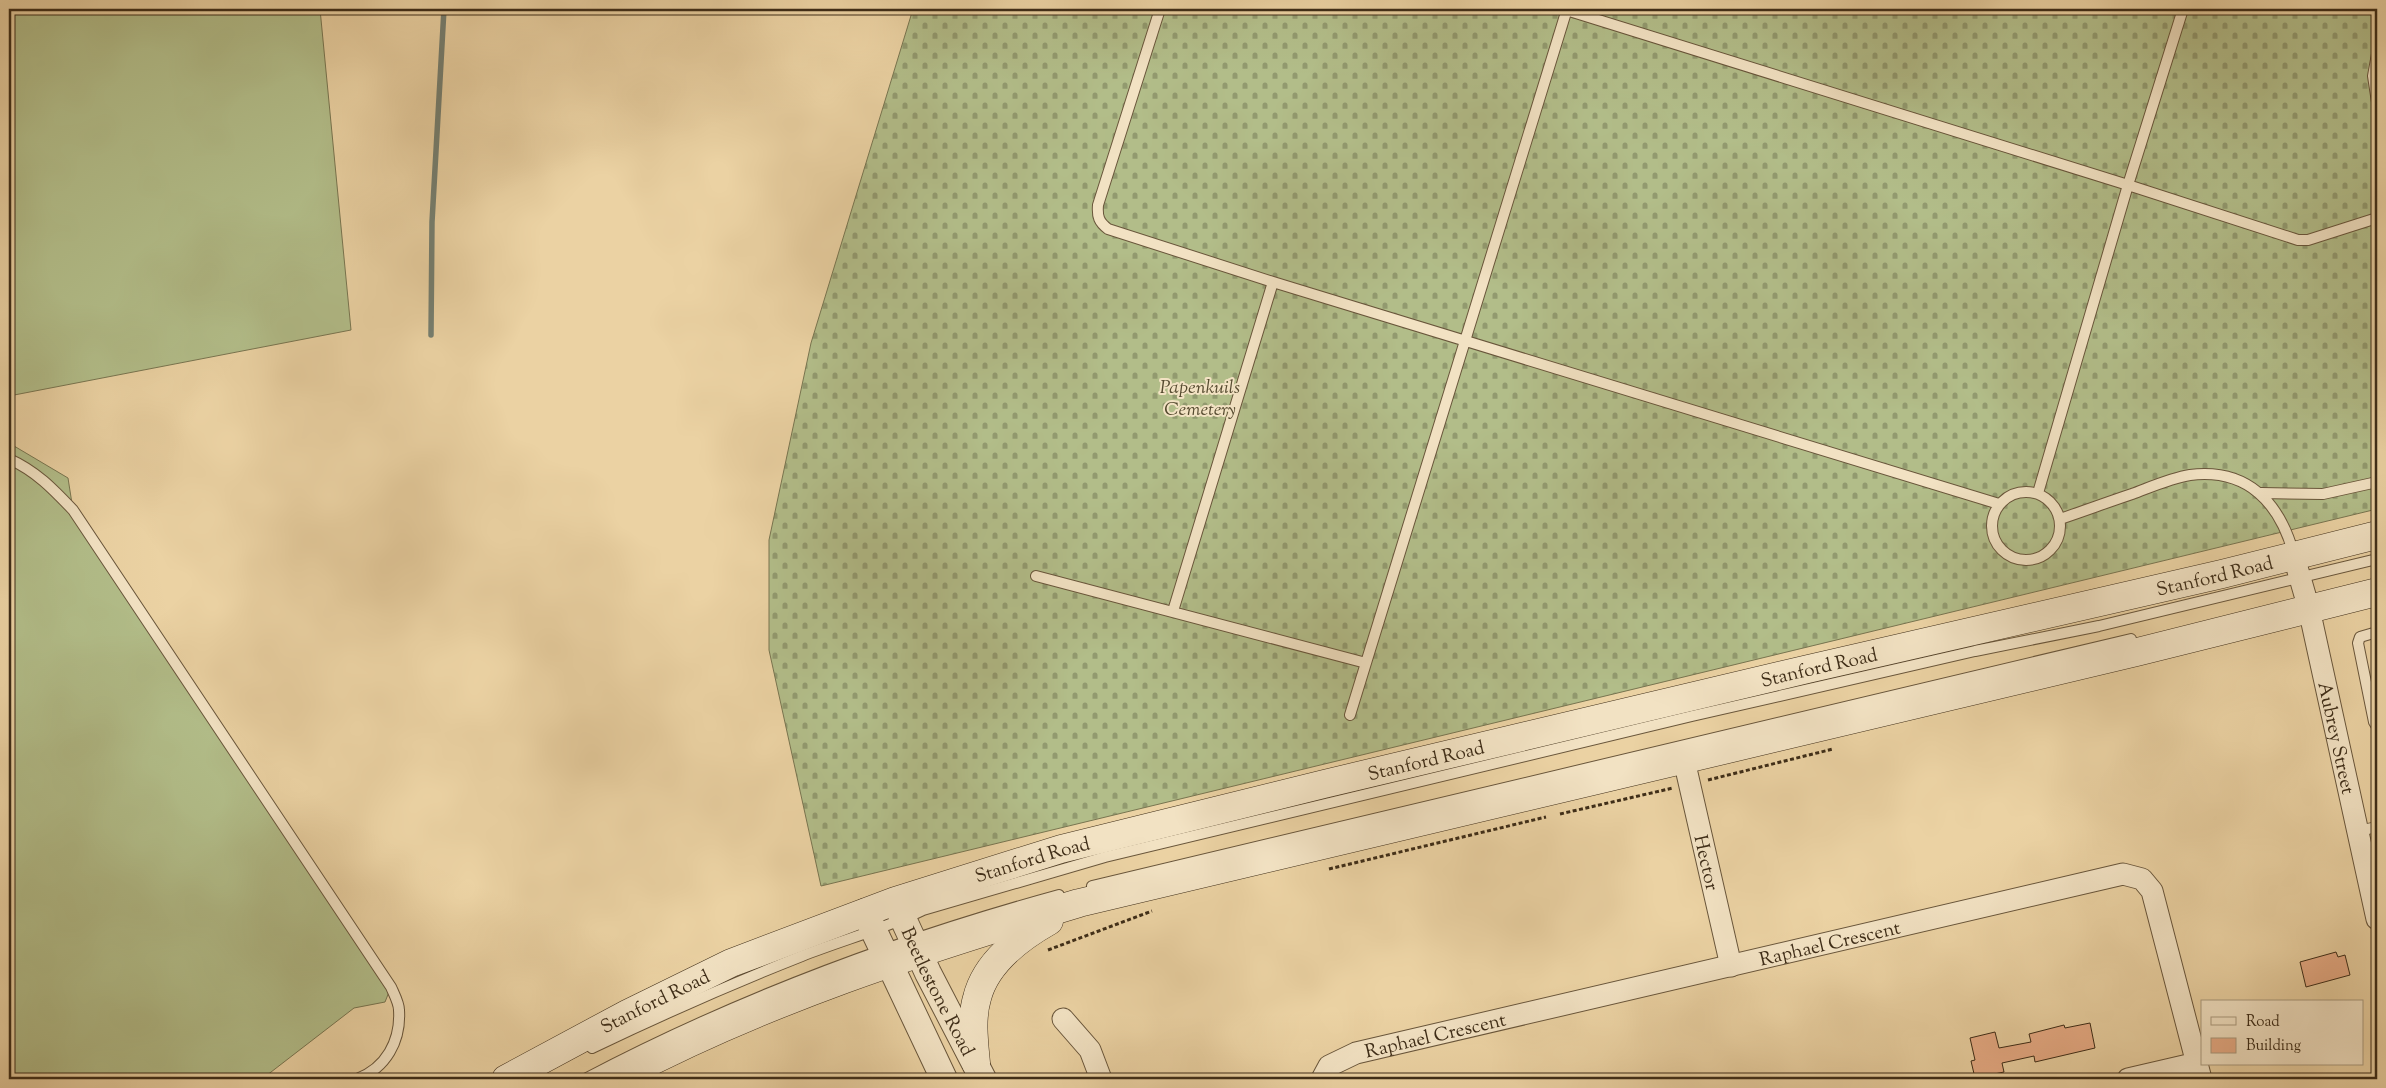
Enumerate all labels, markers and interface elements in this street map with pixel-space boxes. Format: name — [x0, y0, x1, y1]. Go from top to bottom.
park label: Papenkuils Cemetery — [1160, 375, 1240, 424]
street label: Stanford Road — [2154, 551, 2277, 605]
street label: Stanford Road — [1758, 642, 1881, 696]
street label: Aubrey Street — [2309, 680, 2360, 798]
street label: Stanford Road — [1365, 735, 1488, 789]
street label: Stanford Road — [972, 831, 1093, 891]
street label: Hector — [1685, 832, 1724, 893]
street label: Raphael Crescent — [1757, 915, 1904, 974]
street label: Beetlestone Road — [893, 923, 980, 1062]
street label: Stanford Road — [596, 964, 715, 1042]
legend — [2201, 1000, 2364, 1066]
street label: Raphael Crescent — [1363, 1007, 1509, 1066]
text: Road — [2246, 1012, 2280, 1033]
text: Building — [2246, 1036, 2301, 1057]

